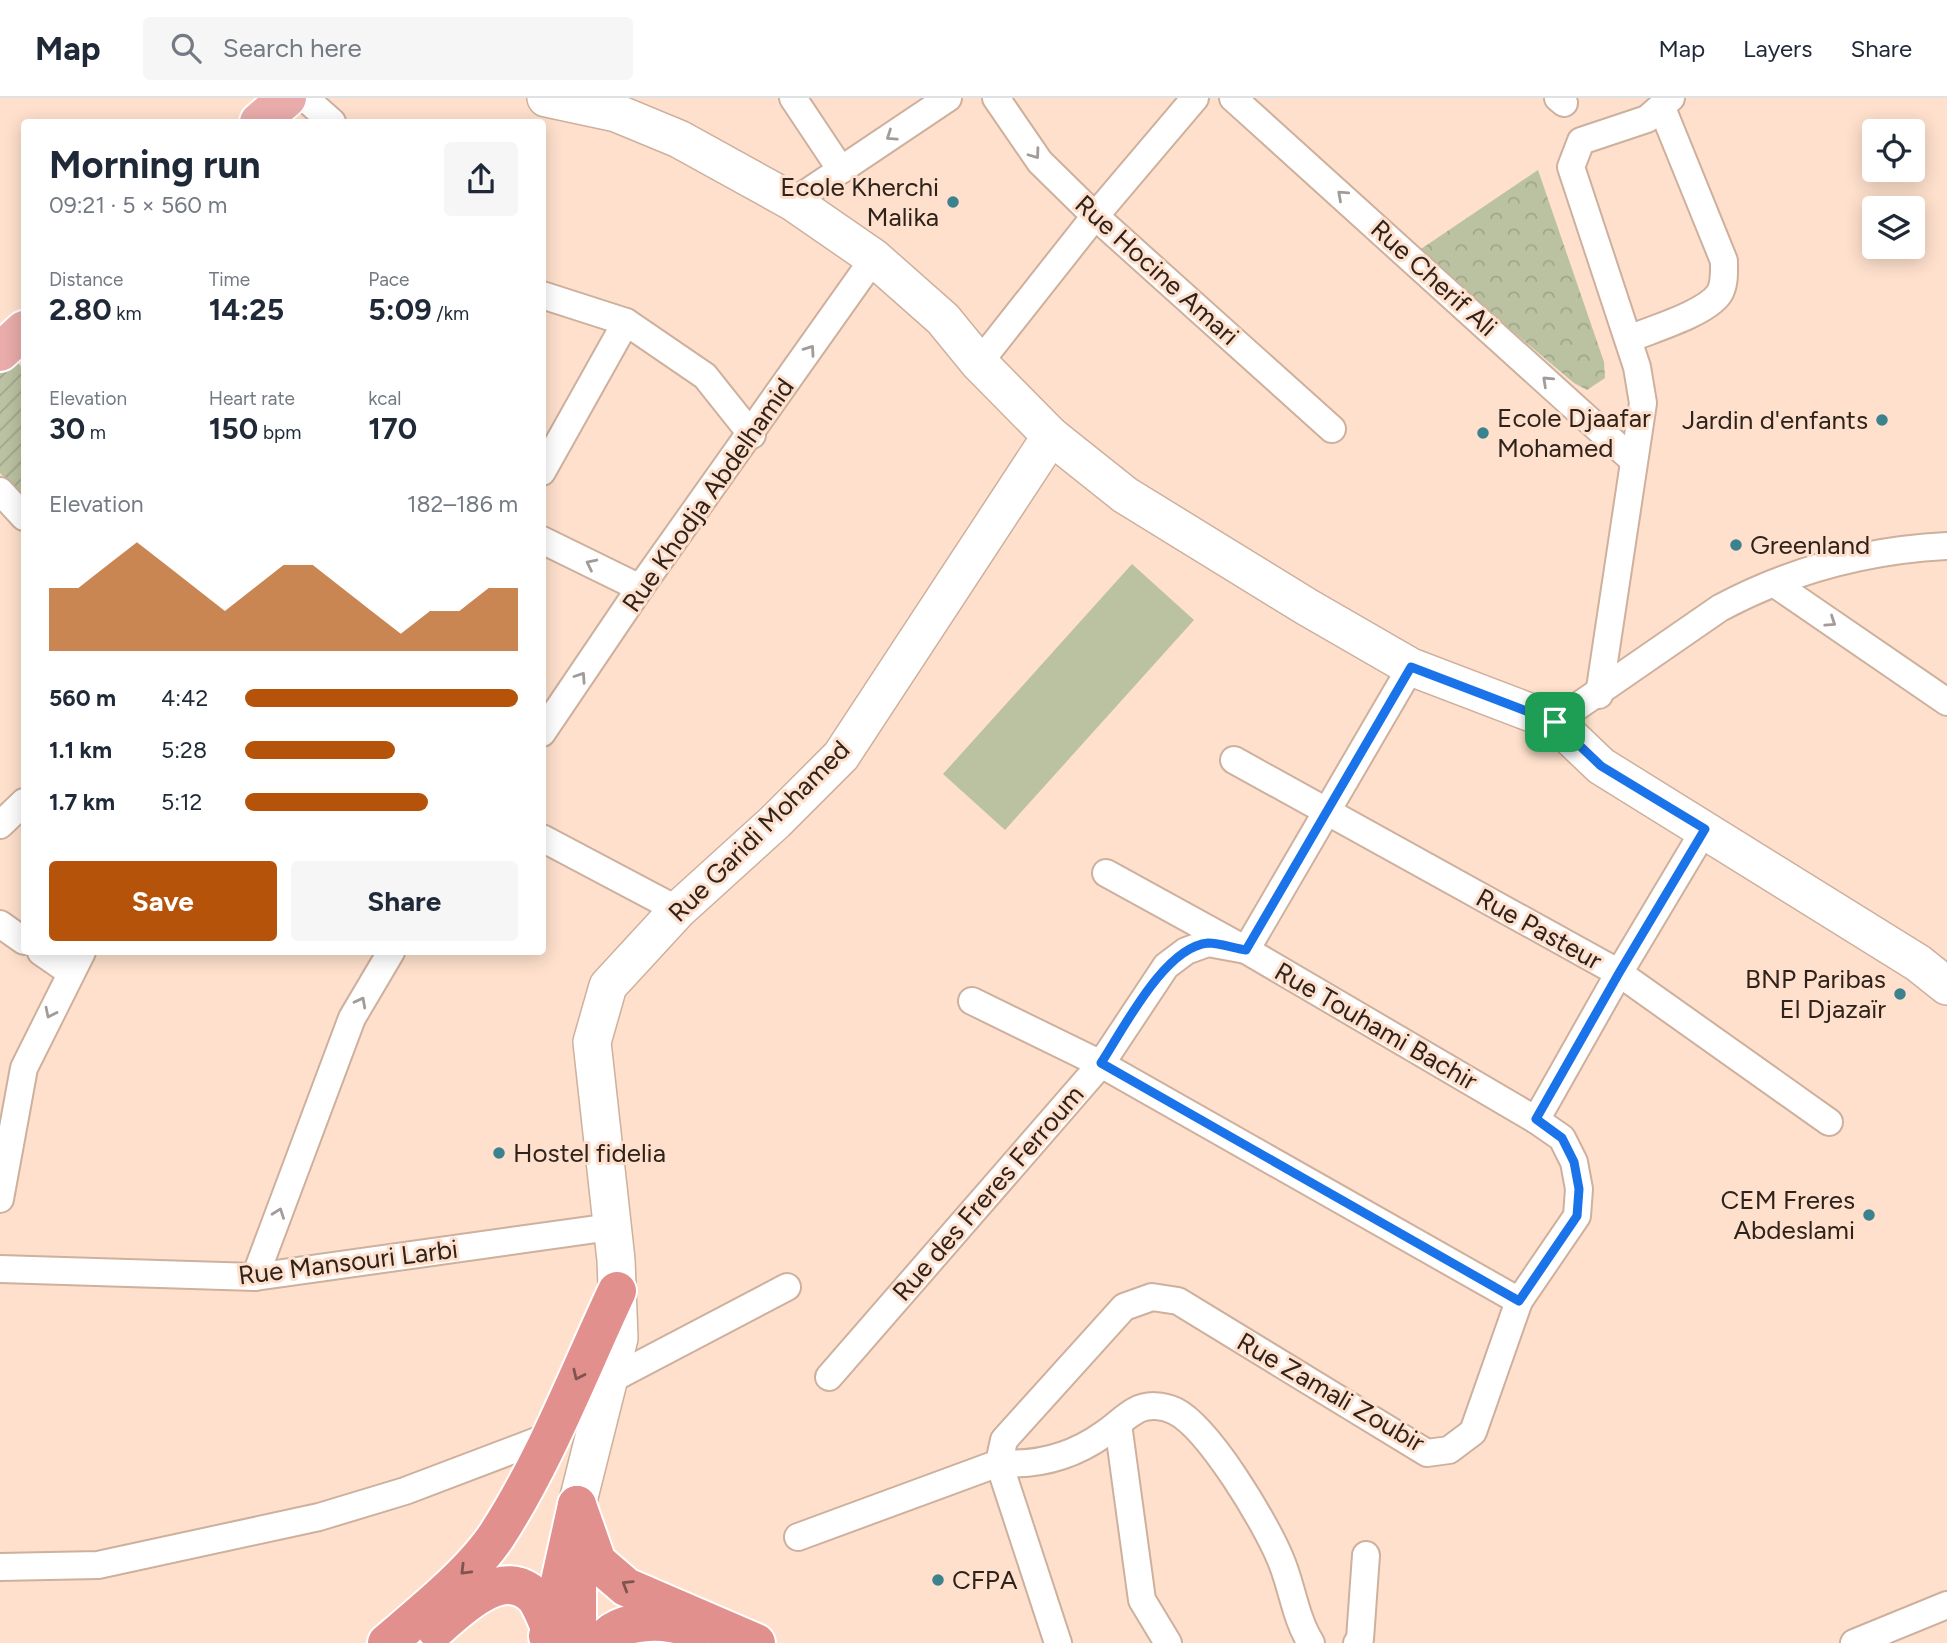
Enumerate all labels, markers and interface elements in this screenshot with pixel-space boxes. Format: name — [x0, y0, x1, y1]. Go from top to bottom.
search box — [143, 17, 633, 80]
text: Map — [35, 29, 101, 68]
icon: search — [167, 29, 205, 67]
text: Search here — [223, 32, 362, 64]
text: Map — [1658, 34, 1705, 63]
text: Layers — [1743, 34, 1812, 63]
text: Share — [1850, 34, 1912, 63]
map controls — [1862, 119, 1925, 259]
button: locate — [1862, 119, 1925, 182]
one-way arrow — [886, 128, 899, 140]
text: Morning run — [49, 142, 261, 188]
button: share — [444, 142, 518, 216]
one-way arrow — [1027, 146, 1039, 159]
place label: Ecole Kherchi Malika — [780, 171, 939, 233]
street label: Rue Hocine Amari — [1069, 188, 1245, 352]
text: 09:21 · 5 × 560 m — [49, 191, 227, 219]
one-way arrow — [1337, 191, 1350, 203]
marker: Ecole Kherchi Malika — [945, 194, 961, 210]
button: layers — [1862, 196, 1925, 259]
street label: Rue Cherif Ali — [1364, 213, 1504, 343]
text: Distance — [49, 268, 123, 291]
text: Time — [209, 268, 250, 291]
text: Pace — [368, 268, 409, 291]
text: 2.80 — [49, 291, 112, 328]
text: 14:25 — [209, 291, 284, 328]
text: 5:09 — [368, 291, 432, 328]
text: km — [112, 302, 142, 325]
text: /km — [432, 302, 469, 325]
one-way arrow — [802, 345, 814, 358]
street label: Rue Khodja Abdelhamid — [615, 372, 801, 618]
one-way arrow — [1542, 376, 1555, 389]
text: Elevation — [49, 387, 127, 410]
text: Heart rate — [209, 387, 295, 410]
text: kcal — [368, 387, 402, 410]
place label: Ecole Djaafar Mohamed — [1497, 402, 1651, 464]
place label: Jardin d'enfants — [1682, 404, 1868, 436]
text: 30 — [49, 410, 85, 447]
text: 150 — [209, 410, 258, 447]
text: 170 — [368, 410, 417, 447]
marker: Jardin d'enfants — [1874, 412, 1890, 428]
text: m — [85, 421, 106, 444]
text: bpm — [258, 421, 301, 444]
marker: Ecole Djaafar Mohamed — [1475, 425, 1491, 441]
text: Elevation — [49, 490, 144, 518]
text: 182–186 m — [407, 490, 518, 518]
place label: Greenland — [1750, 529, 1870, 561]
marker: Greenland — [1728, 537, 1744, 553]
one-way arrow — [586, 559, 598, 573]
one-way arrow — [1823, 614, 1836, 626]
one-way arrow — [573, 671, 586, 684]
text: 560 m — [49, 684, 116, 712]
text: 4:42 — [161, 684, 208, 712]
pin — [1525, 692, 1585, 752]
icon: arrive — [1536, 703, 1574, 741]
street label: Rue Garidi Mohamed — [662, 734, 856, 928]
text: 1.1 km — [49, 736, 112, 764]
text: 5:28 — [161, 736, 207, 764]
text: 1.7 km — [49, 788, 115, 816]
text: 5:12 — [161, 788, 202, 816]
button: Save — [49, 861, 277, 941]
button: Share — [291, 861, 518, 941]
street label: Rue Pasteur — [1471, 881, 1608, 977]
street label: Rue Touhami Bachir — [1269, 955, 1483, 1097]
place label: BNP Paribas El Djazaïr — [1745, 963, 1886, 1025]
marker: BNP Paribas El Djazaïr — [1892, 986, 1908, 1002]
one-way arrow — [353, 996, 366, 1009]
one-way arrow — [45, 1005, 59, 1018]
street label: Rue des Freres Ferroum — [886, 1079, 1090, 1307]
place label: Hostel fidelia — [513, 1137, 666, 1169]
marker: Hostel fidelia — [491, 1145, 507, 1161]
place label: CEM Freres Abdeslami — [1721, 1184, 1855, 1246]
marker: CEM Freres Abdeslami — [1861, 1207, 1877, 1223]
one-way arrow — [270, 1208, 284, 1220]
street label: Rue Mansouri Larbi — [236, 1233, 460, 1291]
street label: Rue Zamali Zoubir — [1232, 1325, 1431, 1459]
one-way arrow — [572, 1368, 586, 1380]
one-way arrow — [460, 1562, 473, 1575]
place label: CFPA — [952, 1564, 1018, 1596]
marker: CFPA — [930, 1572, 946, 1588]
one-way arrow — [622, 1581, 635, 1594]

